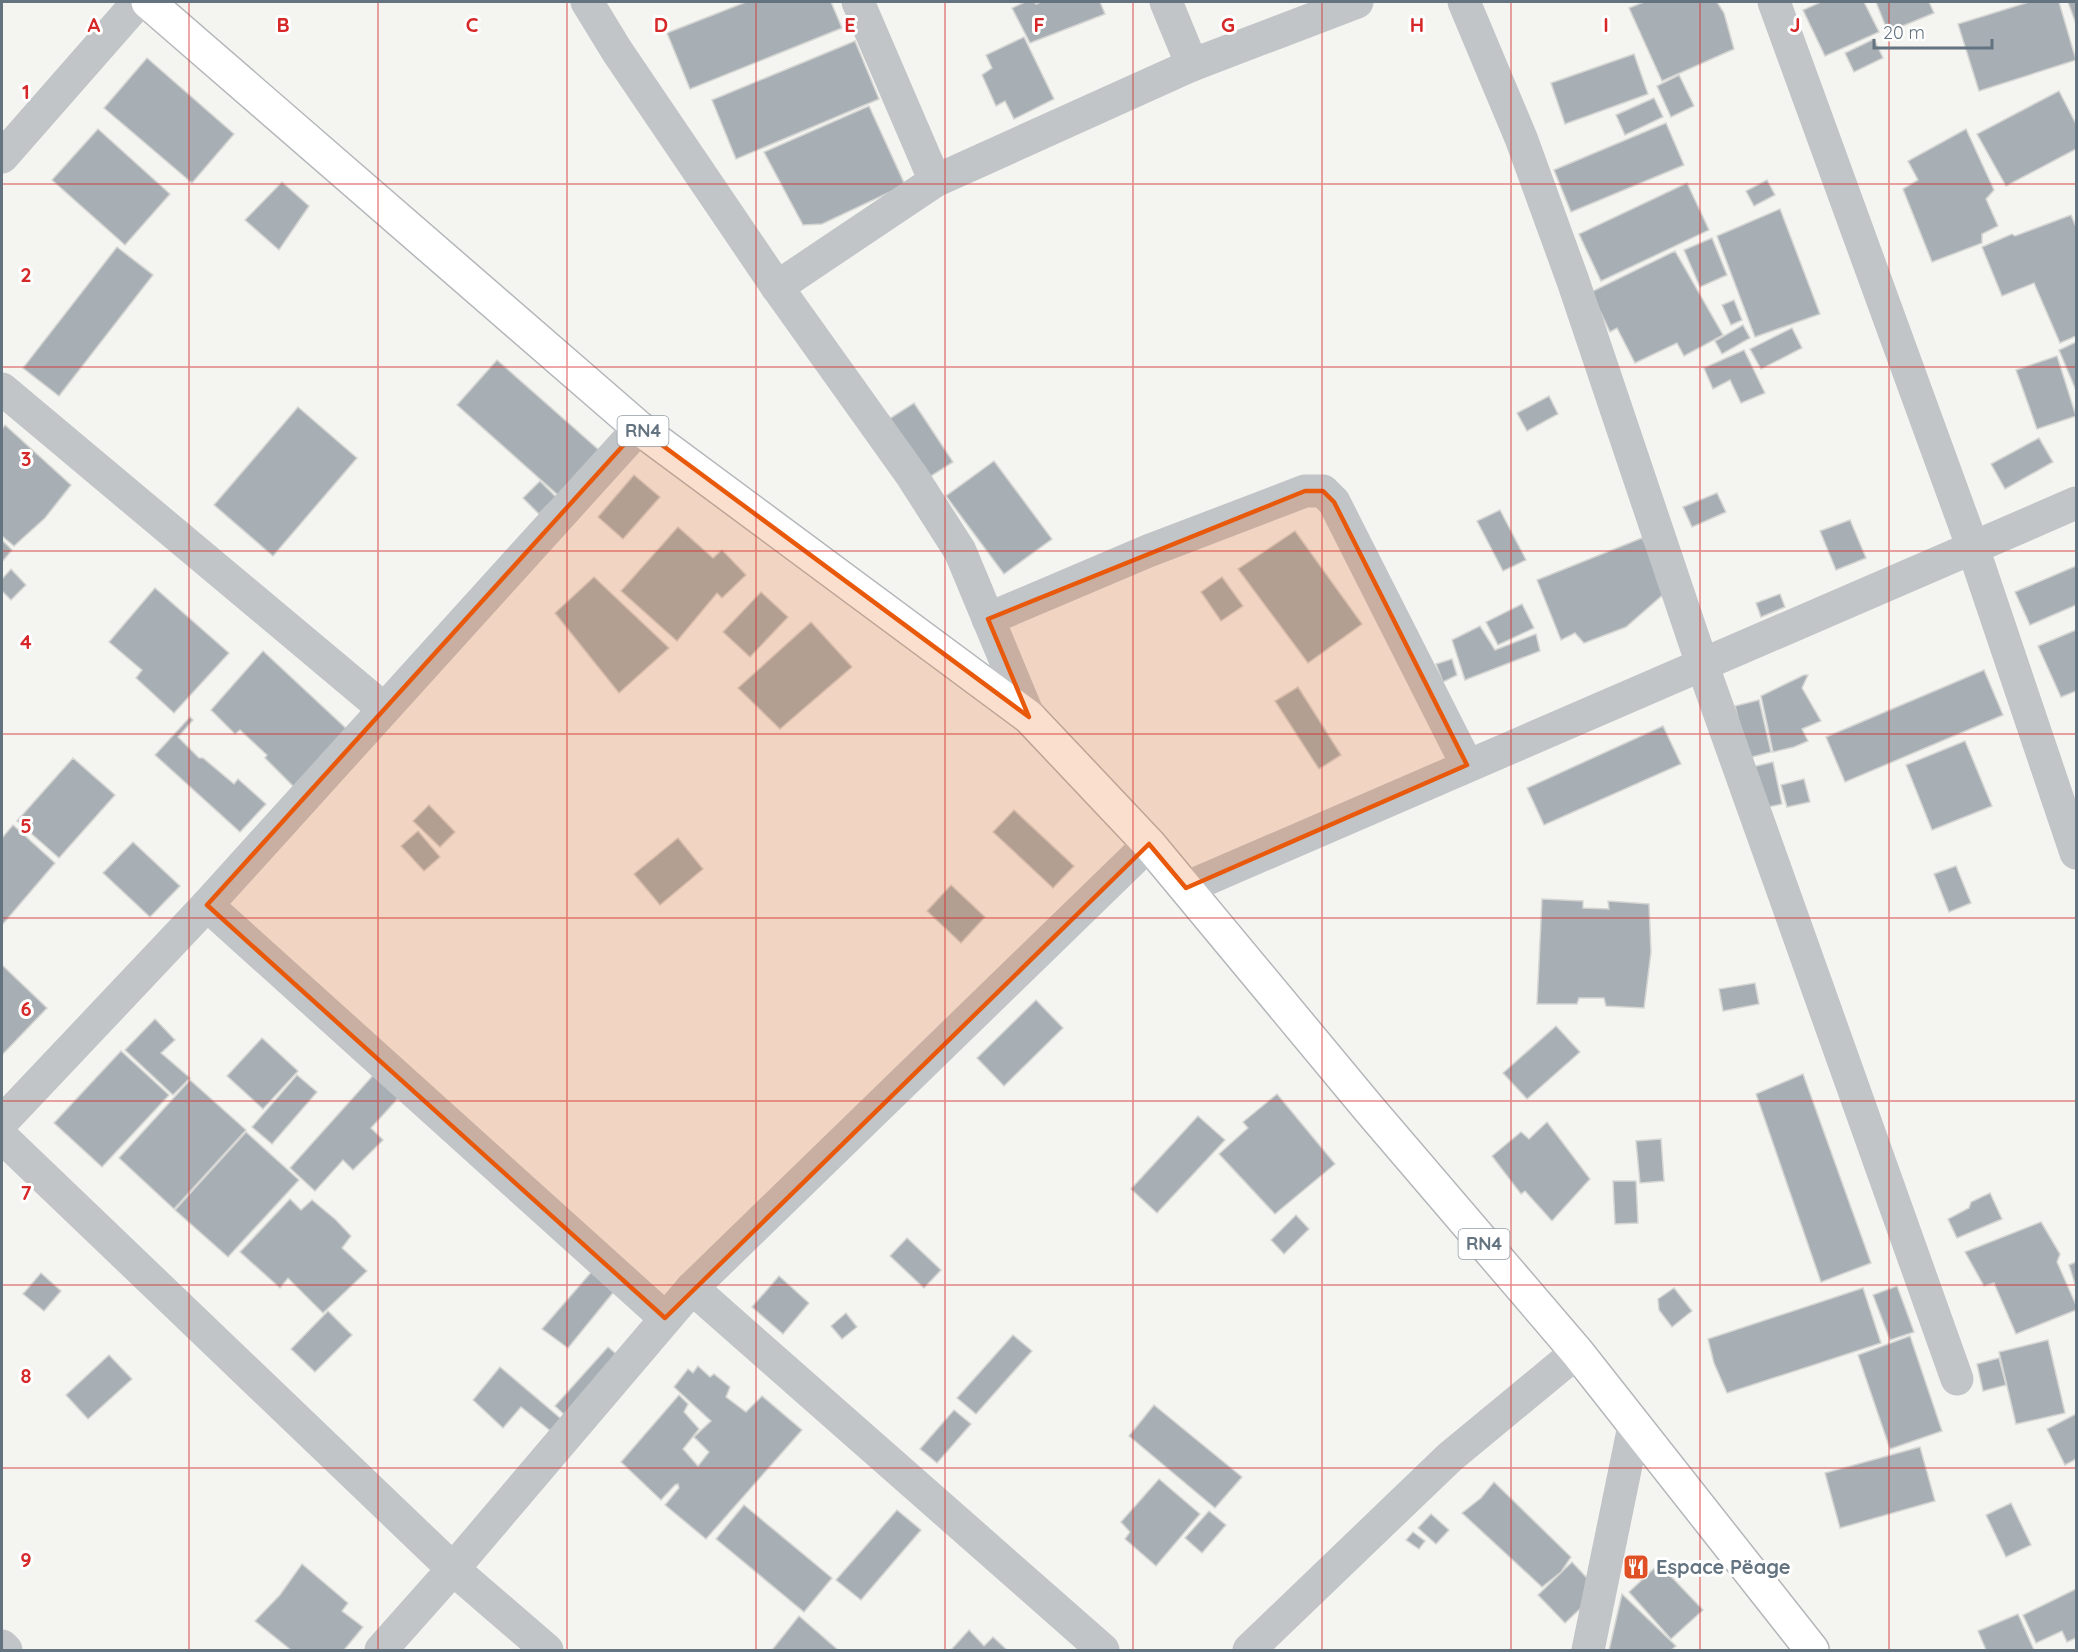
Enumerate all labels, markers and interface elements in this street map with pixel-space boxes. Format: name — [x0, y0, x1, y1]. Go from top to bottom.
text: A — [88, 12, 101, 37]
text: B — [276, 12, 290, 37]
text: C — [466, 12, 479, 37]
text: D — [654, 12, 668, 37]
text: E — [844, 12, 856, 37]
text: F — [1033, 12, 1045, 37]
text: G — [1221, 12, 1235, 37]
text: H — [1410, 12, 1424, 37]
text: I — [1603, 12, 1609, 37]
text: J — [1789, 12, 1801, 37]
scale bar — [1874, 12, 1992, 50]
text: 20 m — [1883, 21, 1925, 44]
text: 1 — [22, 79, 30, 104]
text: 2 — [20, 262, 32, 287]
road number: RN4 — [618, 416, 668, 446]
text: 3 — [21, 446, 31, 471]
text: 4 — [20, 629, 32, 654]
text: 5 — [20, 813, 32, 838]
text: 6 — [20, 996, 32, 1021]
text: 7 — [21, 1180, 32, 1205]
road number: RN4 — [1458, 1229, 1510, 1259]
text: 8 — [21, 1363, 32, 1388]
text: 9 — [20, 1547, 32, 1572]
restaurant icon: Espace Pëage — [1621, 1552, 1651, 1582]
place label: Espace Pëage — [1656, 1554, 1790, 1579]

